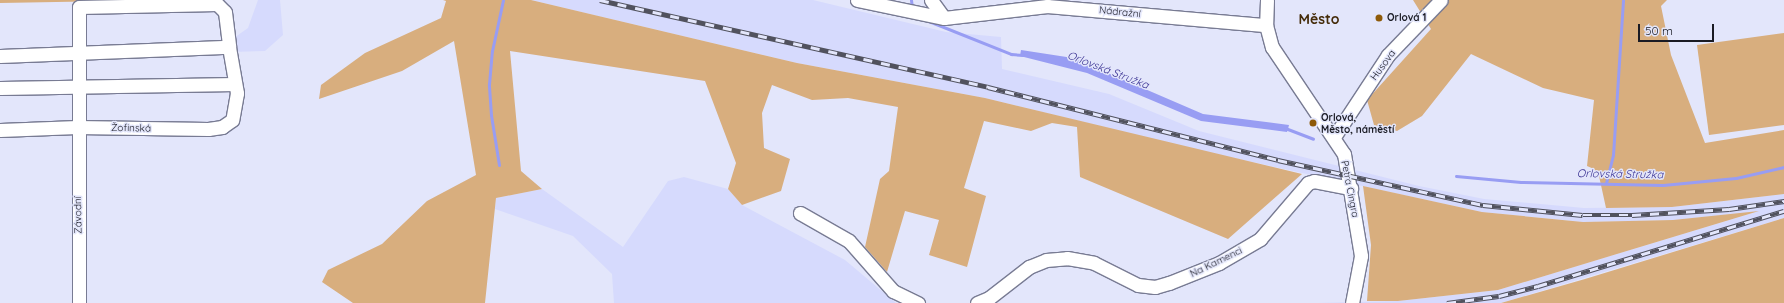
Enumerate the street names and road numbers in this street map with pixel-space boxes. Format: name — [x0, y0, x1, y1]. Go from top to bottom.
street label: Nádražní — [1099, 4, 1141, 20]
street label: Husova — [1368, 47, 1398, 83]
street label: Žofinská — [111, 122, 151, 134]
street label: Petra Cingra — [1339, 159, 1361, 219]
street label: Závodní — [72, 196, 84, 234]
street label: Na Kamenci — [1188, 244, 1244, 280]

